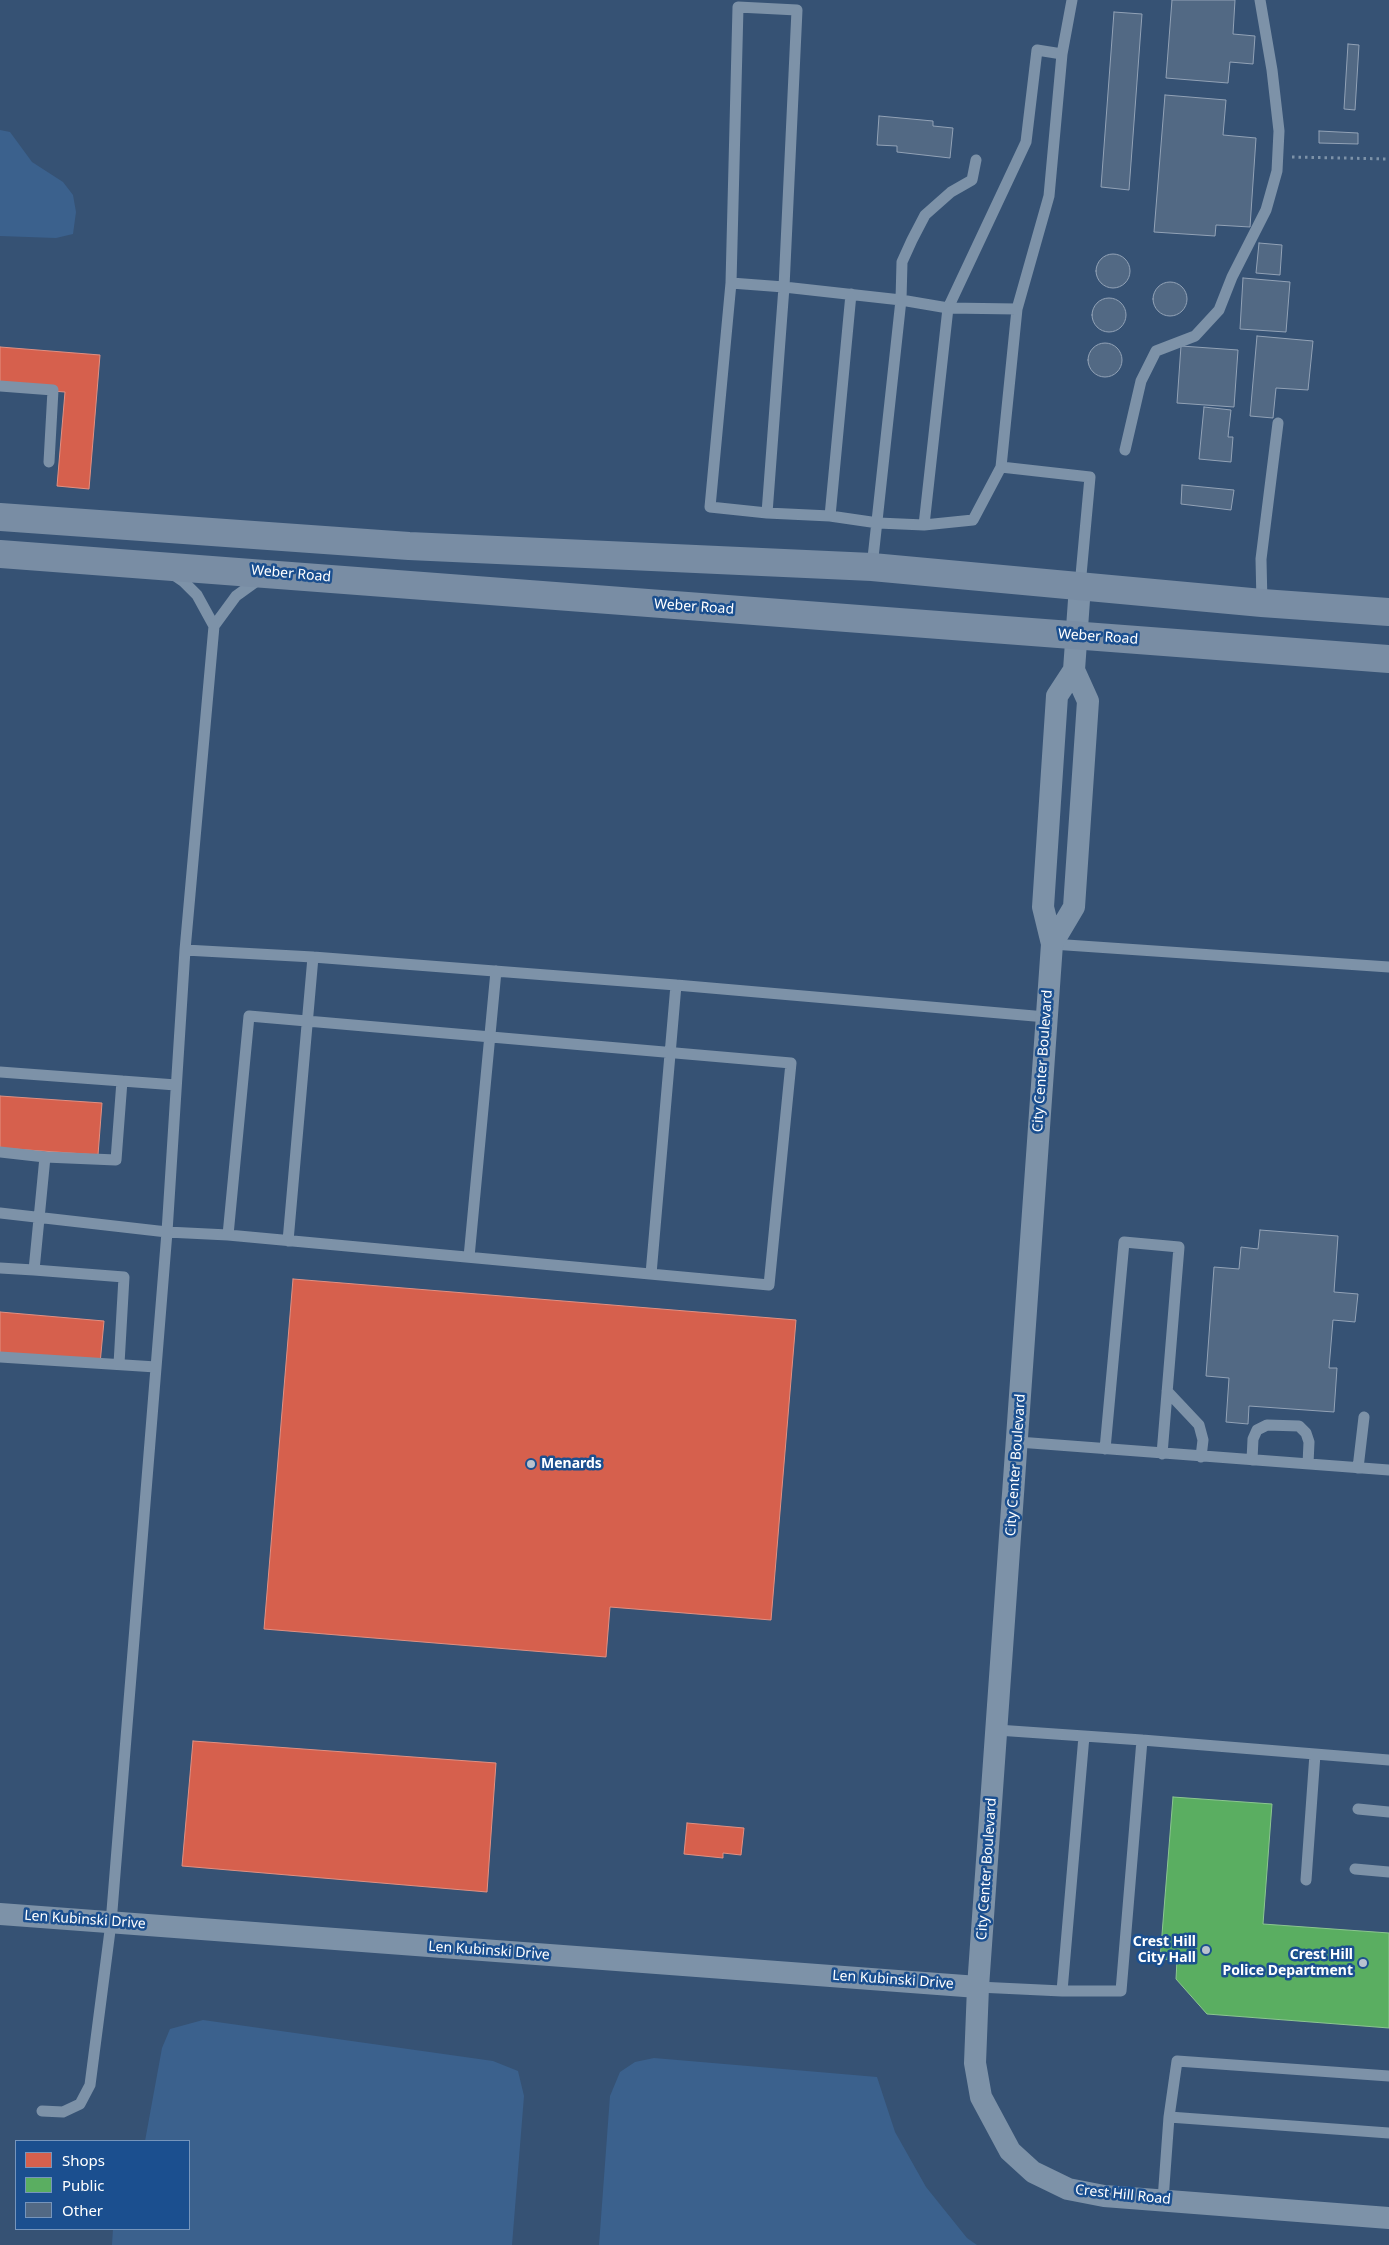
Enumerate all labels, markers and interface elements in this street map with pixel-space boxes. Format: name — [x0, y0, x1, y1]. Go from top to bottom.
street label: Weber Road — [250, 562, 332, 586]
street label: Weber Road — [653, 596, 735, 618]
street label: Weber Road — [1057, 626, 1139, 648]
street label: City Center Boulevard — [1030, 989, 1056, 1133]
street label: City Center Boulevard — [1003, 1393, 1029, 1537]
place label: Menards — [541, 1456, 602, 1472]
marker: Menards — [525, 1458, 537, 1470]
street label: City Center Boulevard — [974, 1797, 1000, 1941]
street label: Len Kubinski Drive — [24, 1907, 146, 1933]
place label: Crest Hill City Hall — [1133, 1934, 1196, 1966]
street label: Len Kubinski Drive — [428, 1938, 550, 1964]
marker: Crest Hill City Hall — [1200, 1944, 1212, 1956]
place label: Crest Hill Police Department — [1223, 1947, 1353, 1980]
marker: Crest Hill Police Department — [1357, 1957, 1369, 1969]
street label: Len Kubinski Drive — [832, 1967, 954, 1993]
legend — [15, 2140, 190, 2230]
text: Shops — [62, 2150, 105, 2170]
text: Public — [62, 2175, 105, 2195]
street label: Crest Hill Road — [1074, 2182, 1172, 2208]
text: Other — [62, 2200, 103, 2220]

